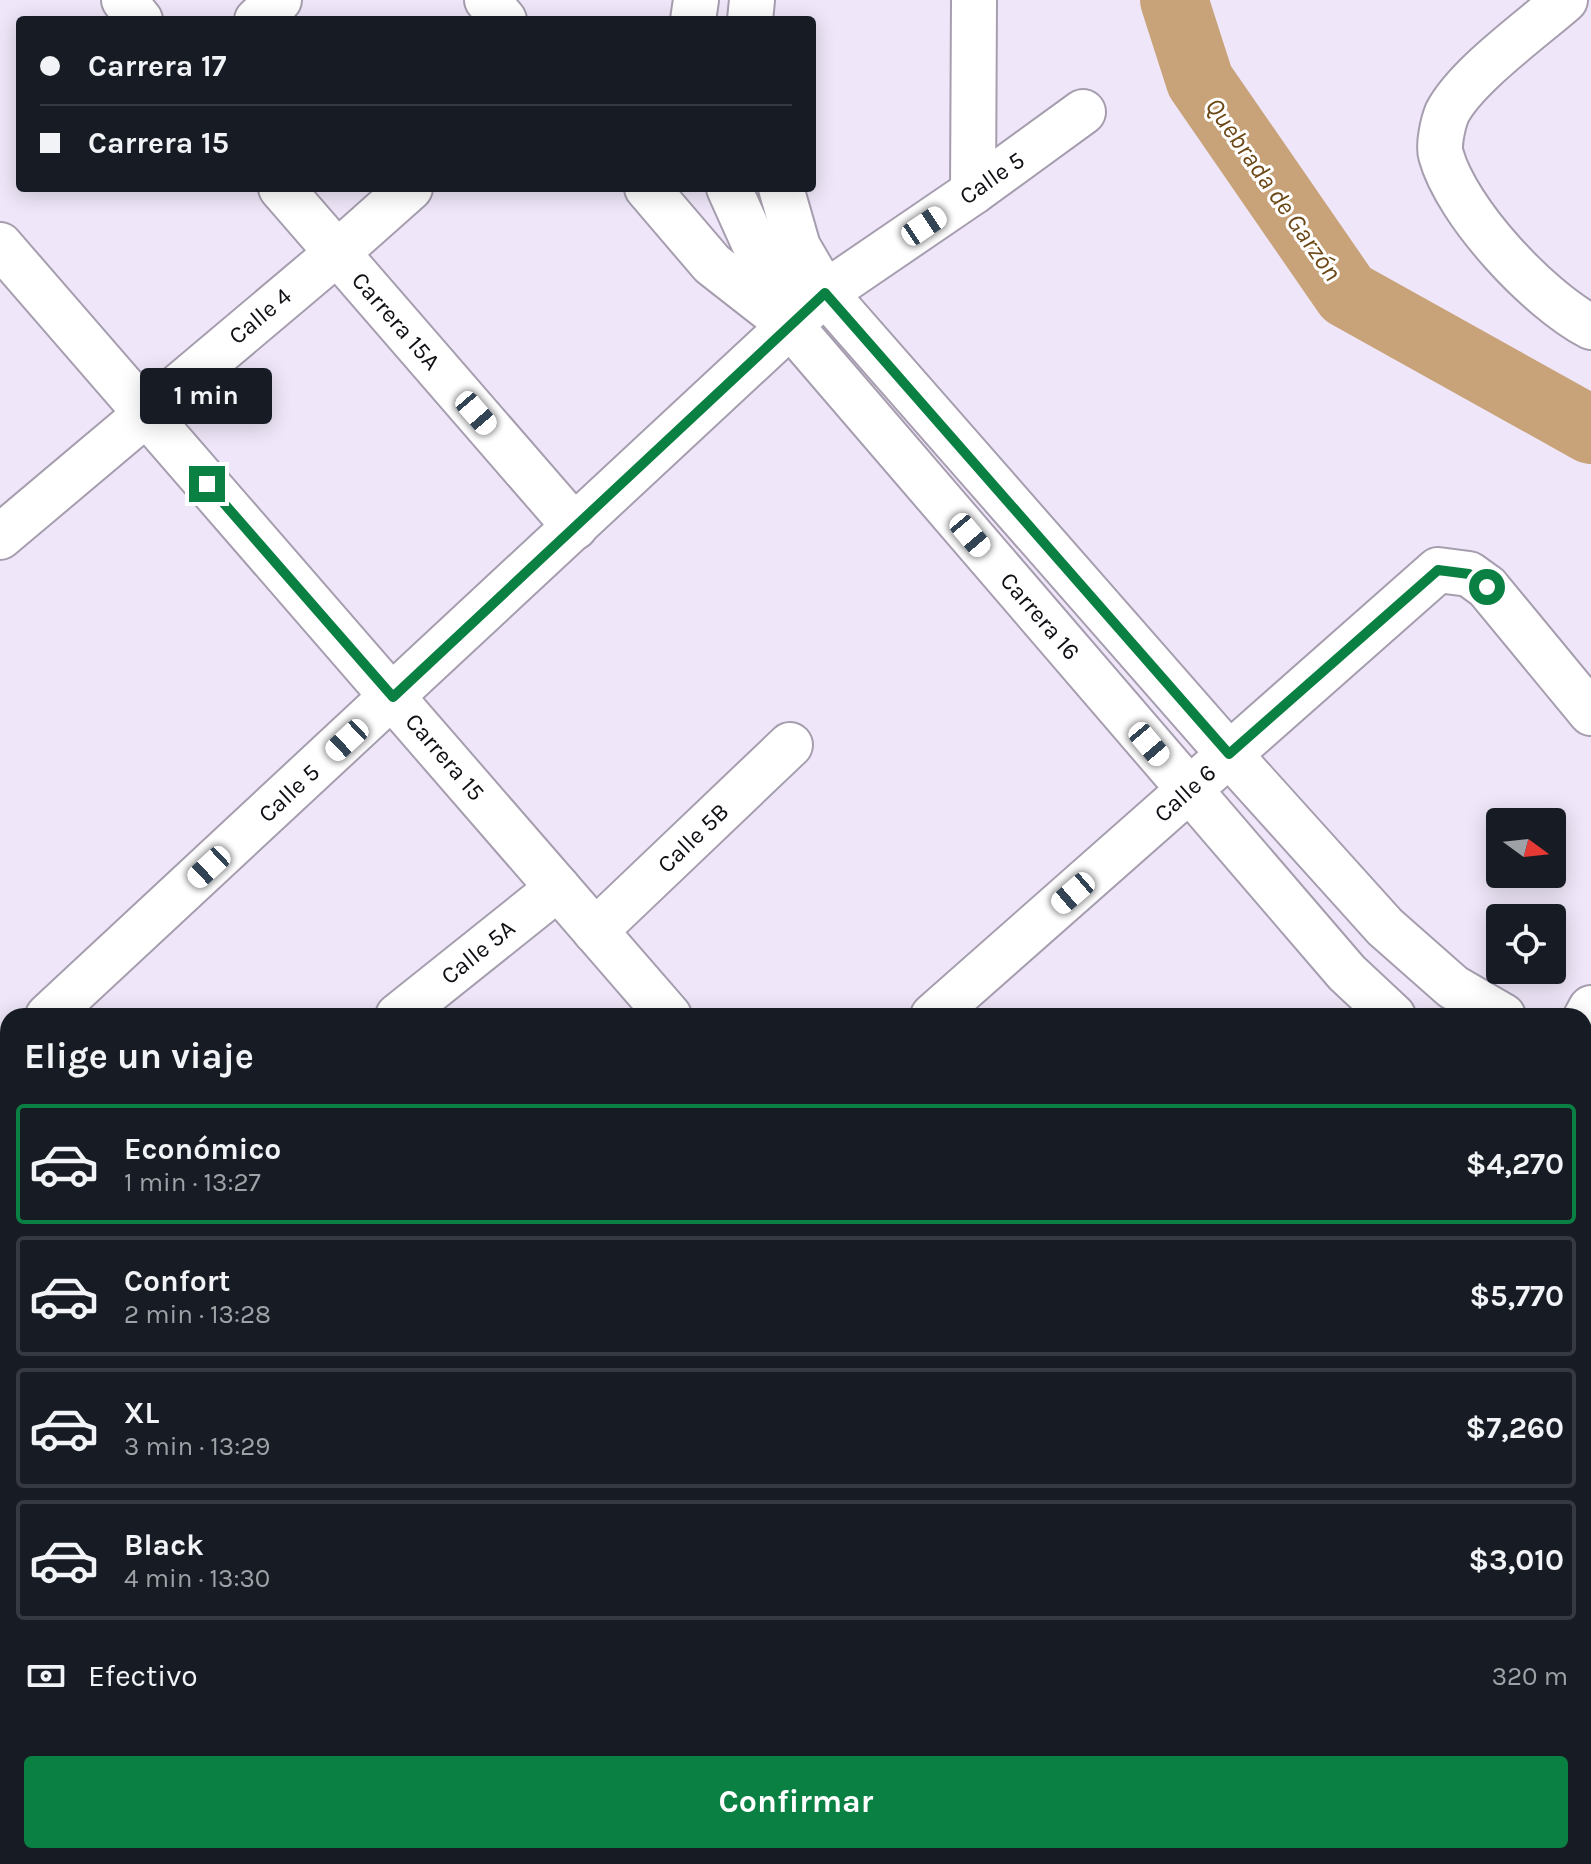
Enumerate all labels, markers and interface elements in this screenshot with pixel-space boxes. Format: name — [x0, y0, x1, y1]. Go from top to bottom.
text: Carrera 17 — [88, 48, 227, 84]
water label: Quebrada de Garzón — [1199, 92, 1348, 287]
text: Carrera 15 — [88, 125, 229, 161]
street label: Calle 5 — [954, 146, 1030, 210]
car — [897, 203, 951, 249]
street label: Carrera 15A — [346, 266, 446, 376]
street label: Calle 4 — [223, 282, 297, 350]
callout: 1 min — [141, 368, 273, 424]
text: 1 min — [173, 380, 239, 411]
car — [451, 387, 501, 439]
route end — [189, 466, 225, 502]
car — [945, 509, 995, 561]
street label: Carrera 16 — [994, 566, 1086, 666]
route start — [1469, 569, 1505, 605]
street label: Carrera 15 — [399, 708, 491, 806]
car — [321, 715, 373, 765]
car — [1124, 718, 1174, 770]
street label: Calle 5 — [253, 758, 325, 828]
street label: Calle 6 — [1148, 758, 1222, 828]
street label: Calle 5B — [652, 797, 734, 879]
north arrow — [1486, 808, 1566, 888]
map controls — [1486, 808, 1566, 984]
car — [183, 842, 235, 892]
car — [1047, 868, 1099, 918]
button: locate — [1486, 904, 1566, 984]
street label: Calle 5A — [435, 914, 521, 990]
text: Elige un viaje — [24, 1035, 254, 1077]
icon: car — [28, 1128, 100, 1200]
text: Económico — [124, 1131, 281, 1167]
text: $4,270 — [1466, 1146, 1564, 1182]
text: 1 min · 13:27 — [124, 1167, 261, 1198]
icon: car — [28, 1260, 100, 1332]
text: Confort — [124, 1263, 230, 1299]
text: $5,770 — [1469, 1278, 1564, 1314]
text: 2 min · 13:28 — [124, 1299, 271, 1330]
icon: car — [28, 1392, 100, 1464]
text: XL — [124, 1395, 159, 1431]
text: $7,260 — [1465, 1410, 1564, 1446]
text: 3 min · 13:29 — [124, 1431, 270, 1462]
icon: car — [28, 1524, 100, 1596]
text: Black — [124, 1527, 204, 1563]
text: $3,010 — [1468, 1542, 1564, 1578]
text: 4 min · 13:30 — [124, 1563, 270, 1594]
icon: cash — [24, 1654, 68, 1698]
text: Efectivo — [88, 1658, 198, 1694]
text: 320 m — [1492, 1661, 1568, 1692]
button: Confirmar — [24, 1756, 1568, 1848]

